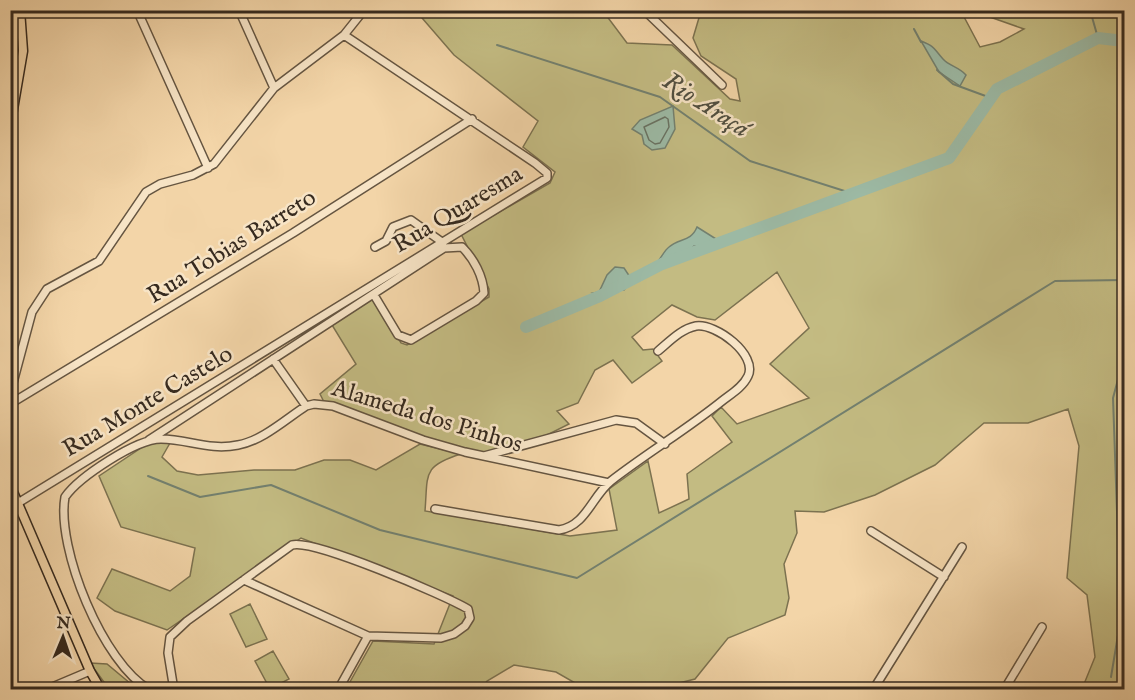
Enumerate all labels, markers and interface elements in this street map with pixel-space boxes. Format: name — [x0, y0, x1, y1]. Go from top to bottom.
water label: Rio Araçá — [656, 65, 758, 147]
street label: Rua Quaresma — [388, 159, 529, 261]
street label: Rua Tobias Barreto — [142, 183, 322, 311]
street label: Rua Monte Castelo — [57, 339, 239, 465]
street label: Alameda dos Pinhos — [327, 373, 526, 461]
north arrow — [33, 607, 93, 667]
text: N — [55, 614, 71, 634]

